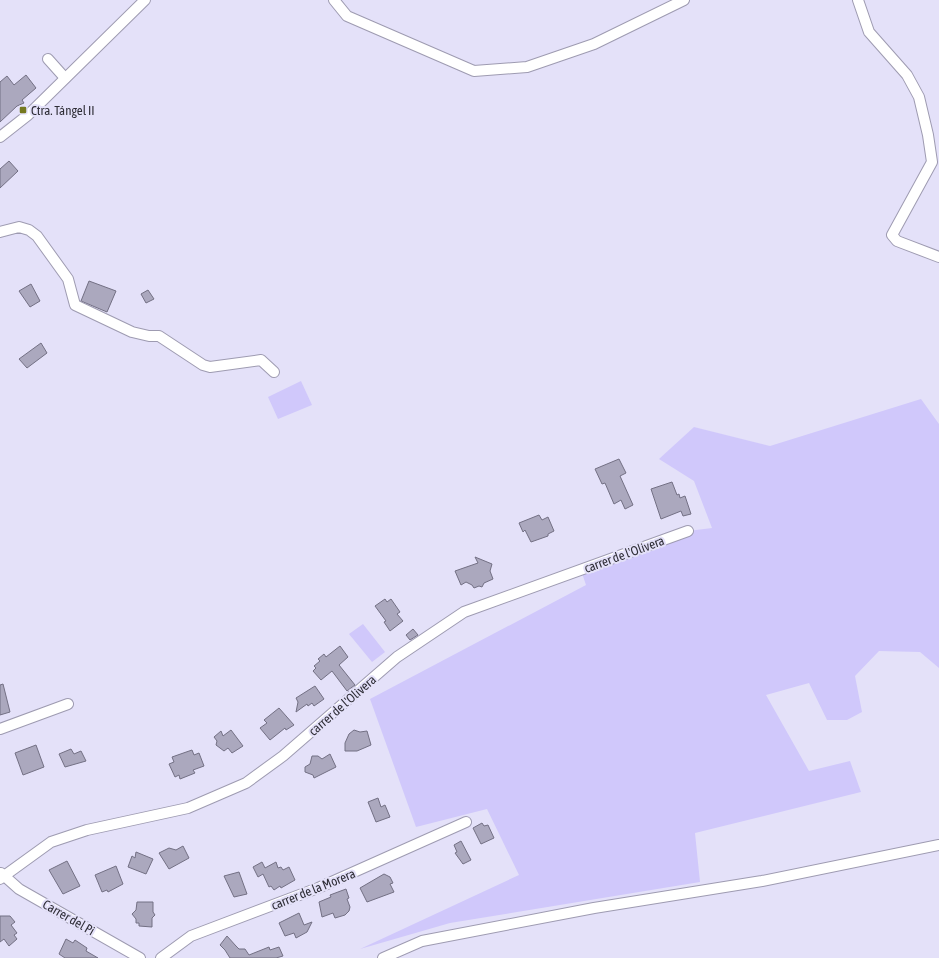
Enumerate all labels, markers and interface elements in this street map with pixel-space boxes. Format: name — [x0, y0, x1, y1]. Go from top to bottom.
place label: Ctra. Tángel II — [31, 103, 95, 118]
marker: Ctra. Tángel II — [18, 105, 28, 115]
street label: carrer de l'Olivera — [582, 533, 666, 576]
street label: carrer de l'Olivera — [306, 672, 379, 739]
street label: carrer de la Morera — [269, 866, 357, 913]
street label: Carrer del Pi — [40, 897, 97, 938]

